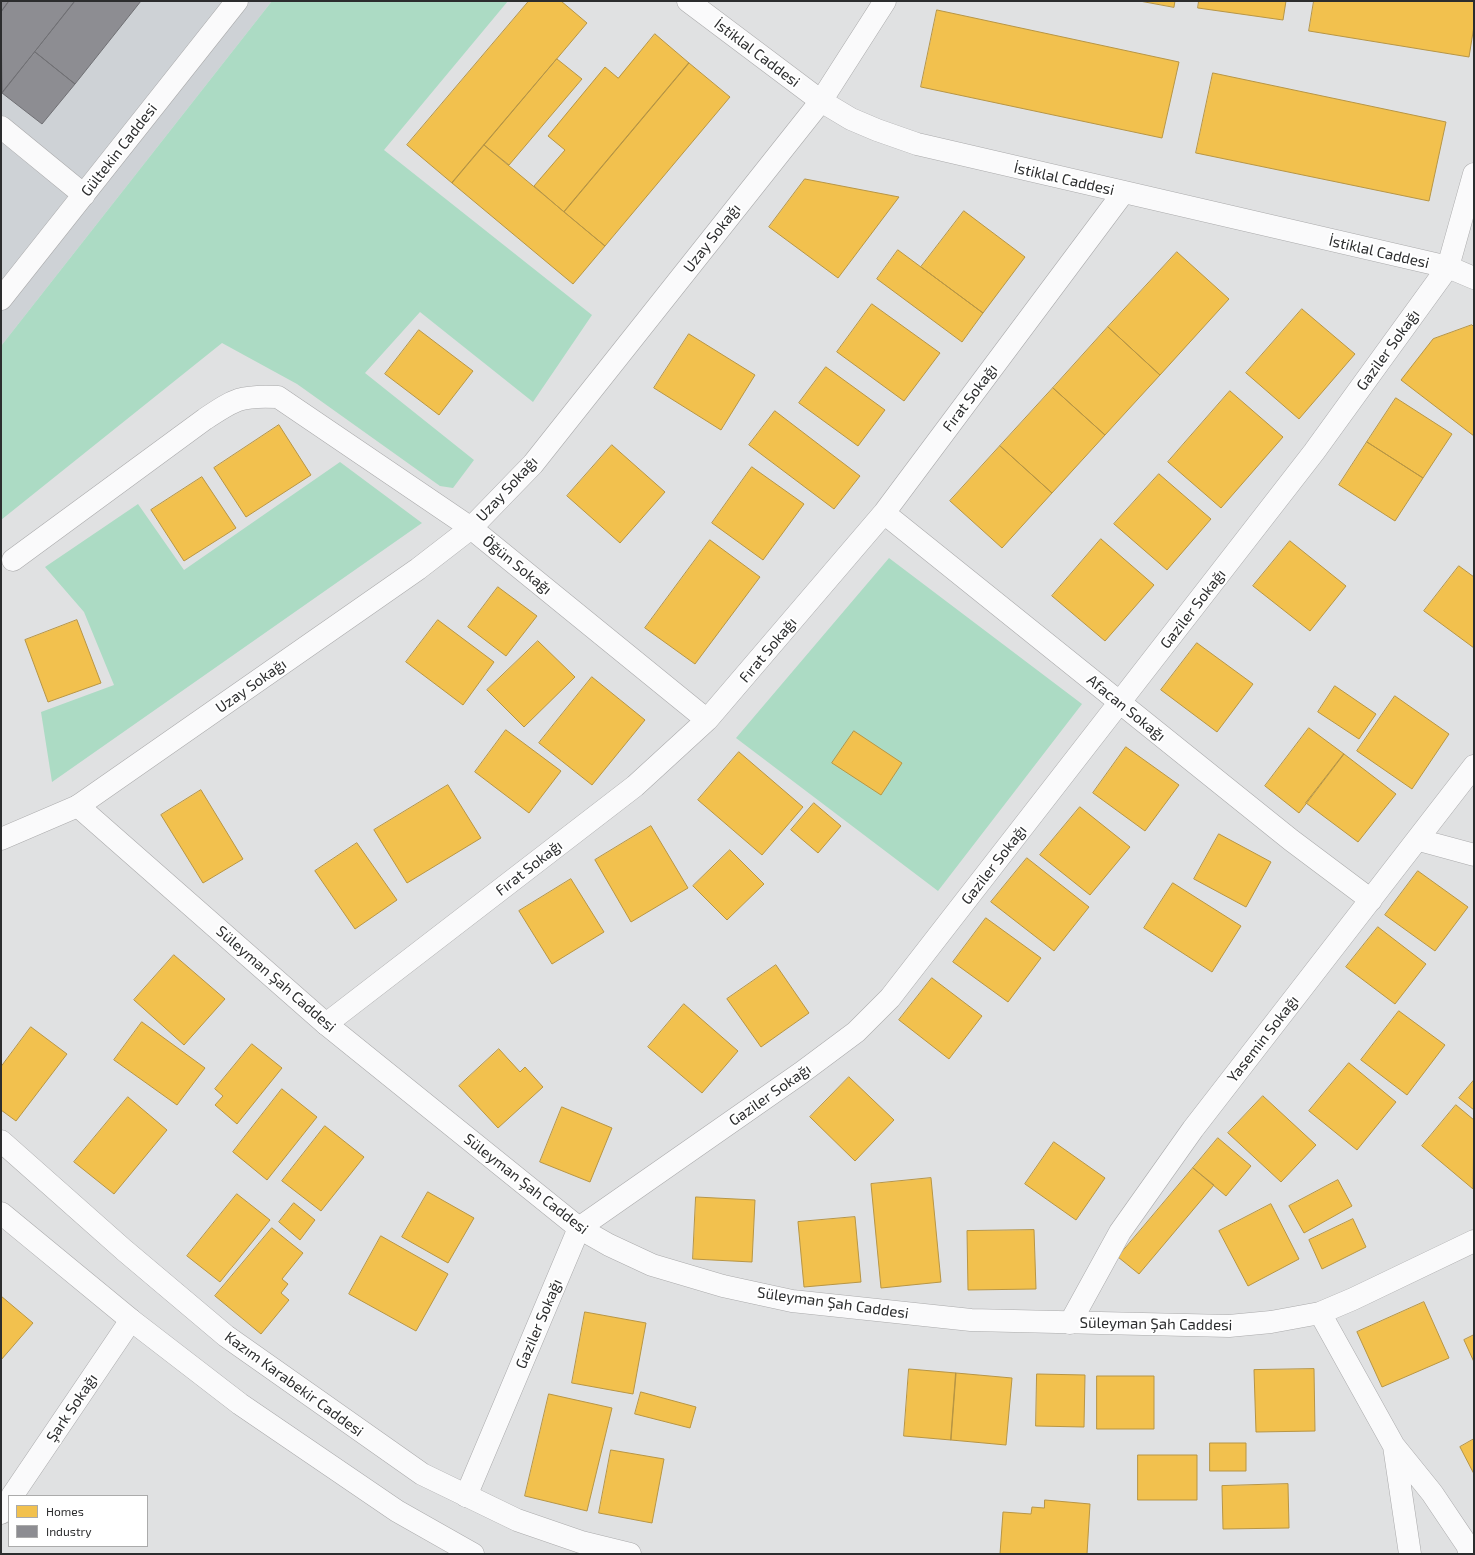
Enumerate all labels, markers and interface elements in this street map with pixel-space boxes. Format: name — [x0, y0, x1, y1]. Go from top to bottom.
street label: İstiklal Caddesi — [711, 15, 803, 91]
street label: Gültekin Caddesi — [77, 100, 161, 200]
street label: İstiklal Caddesi — [1012, 159, 1116, 199]
street label: Uzay Sokağı — [680, 200, 744, 276]
street label: İstiklal Caddesi — [1327, 232, 1431, 272]
street label: Gaziler Sokağı — [1353, 306, 1423, 394]
street label: Fırat Sokağı — [939, 361, 1001, 435]
street label: Uzay Sokağı — [472, 453, 542, 525]
street label: Öğün Sokağı — [479, 532, 555, 598]
street label: Gaziler Sokağı — [1156, 566, 1230, 652]
street label: Fırat Sokağı — [735, 614, 801, 686]
street label: Uzay Sokağı — [212, 655, 290, 717]
street label: Afacan Sokağı — [1083, 671, 1169, 745]
street label: Gaziler Sokağı — [957, 822, 1031, 908]
street label: Fırat Sokağı — [492, 836, 566, 900]
street label: Süleyman Şah Caddesi — [212, 922, 340, 1036]
street label: Yasemin Sokağı — [1223, 992, 1303, 1086]
street label: Gaziler Sokağı — [726, 1060, 814, 1130]
street label: Süleyman Şah Caddesi — [460, 1130, 592, 1238]
street label: Gaziler Sokağı — [512, 1276, 566, 1372]
street label: Süleyman Şah Caddesi — [756, 1283, 910, 1323]
street label: Süleyman Şah Caddesi — [1079, 1314, 1233, 1334]
street label: Kazım Karabekir Caddesi — [221, 1328, 367, 1440]
street label: Şark Sokağı — [43, 1370, 101, 1446]
legend — [8, 1495, 148, 1547]
text: Homes — [46, 1504, 84, 1518]
text: Industry — [46, 1524, 92, 1538]

